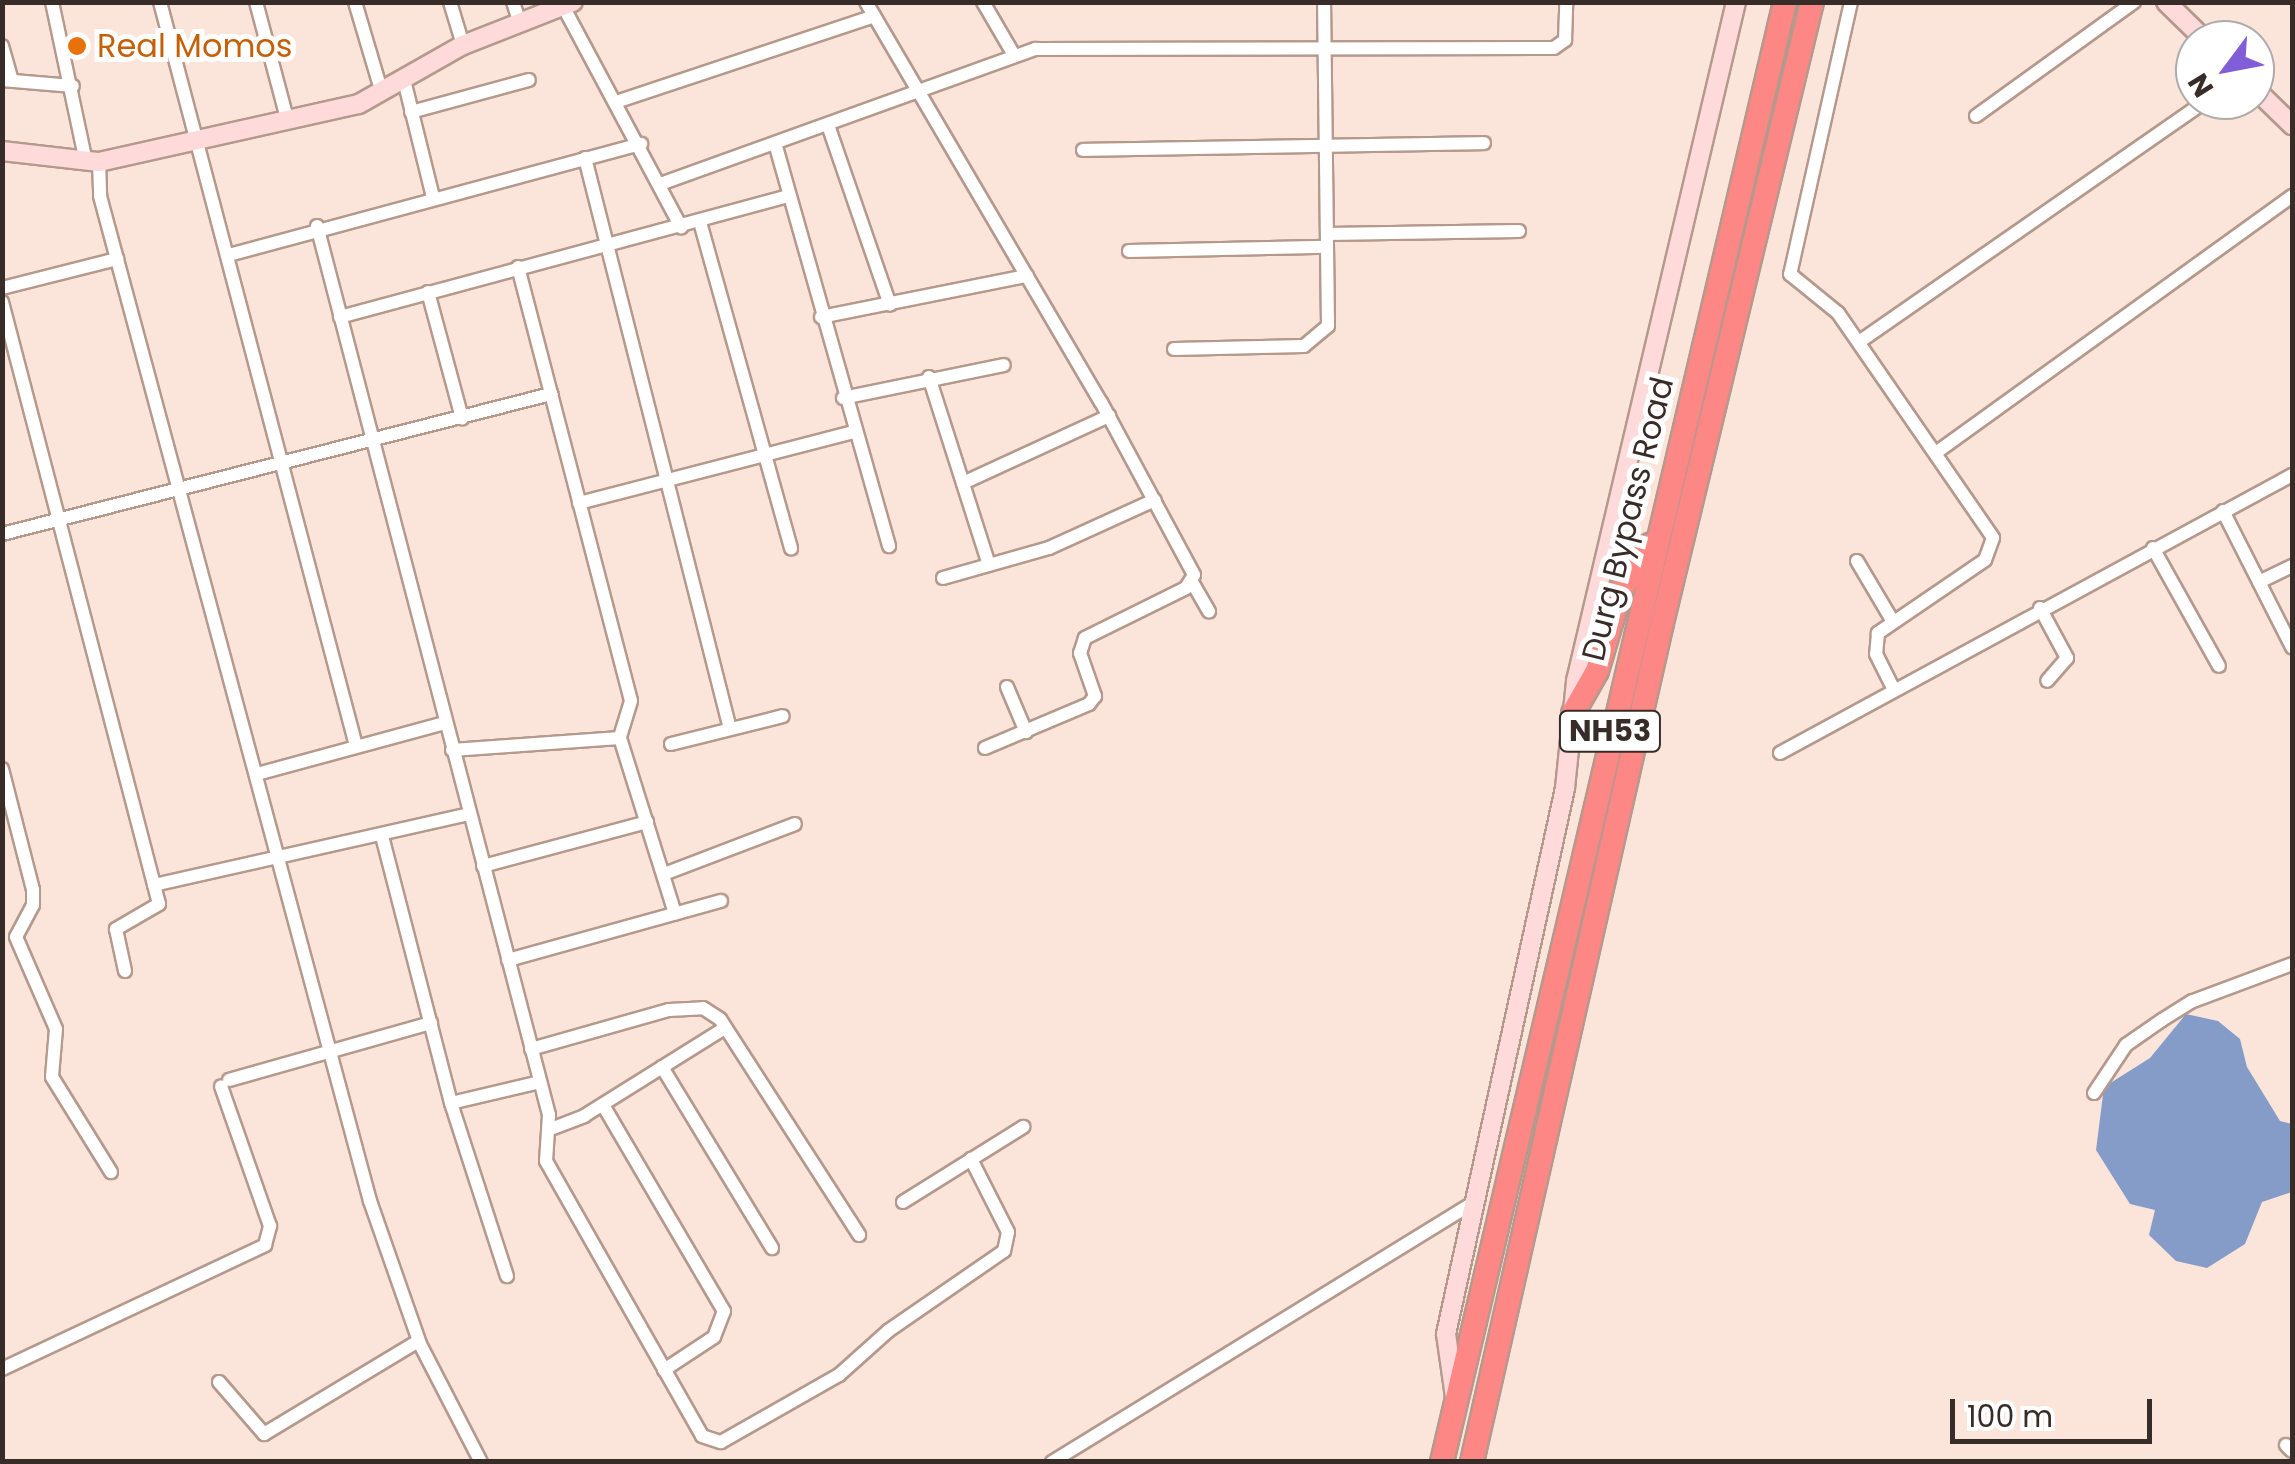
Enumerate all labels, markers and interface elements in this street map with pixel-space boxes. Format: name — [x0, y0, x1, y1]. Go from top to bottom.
north arrow — [2175, 20, 2275, 120]
place label: Real Momos — [97, 27, 293, 65]
marker: Real Momos — [66, 35, 88, 57]
text: N — [2179, 66, 2223, 104]
street label: Durg Bypass Road — [1574, 373, 1682, 665]
road number: NH53 — [1558, 706, 1662, 756]
scale bar — [1955, 1379, 2158, 1441]
text: 100 m — [1967, 1395, 2053, 1438]

